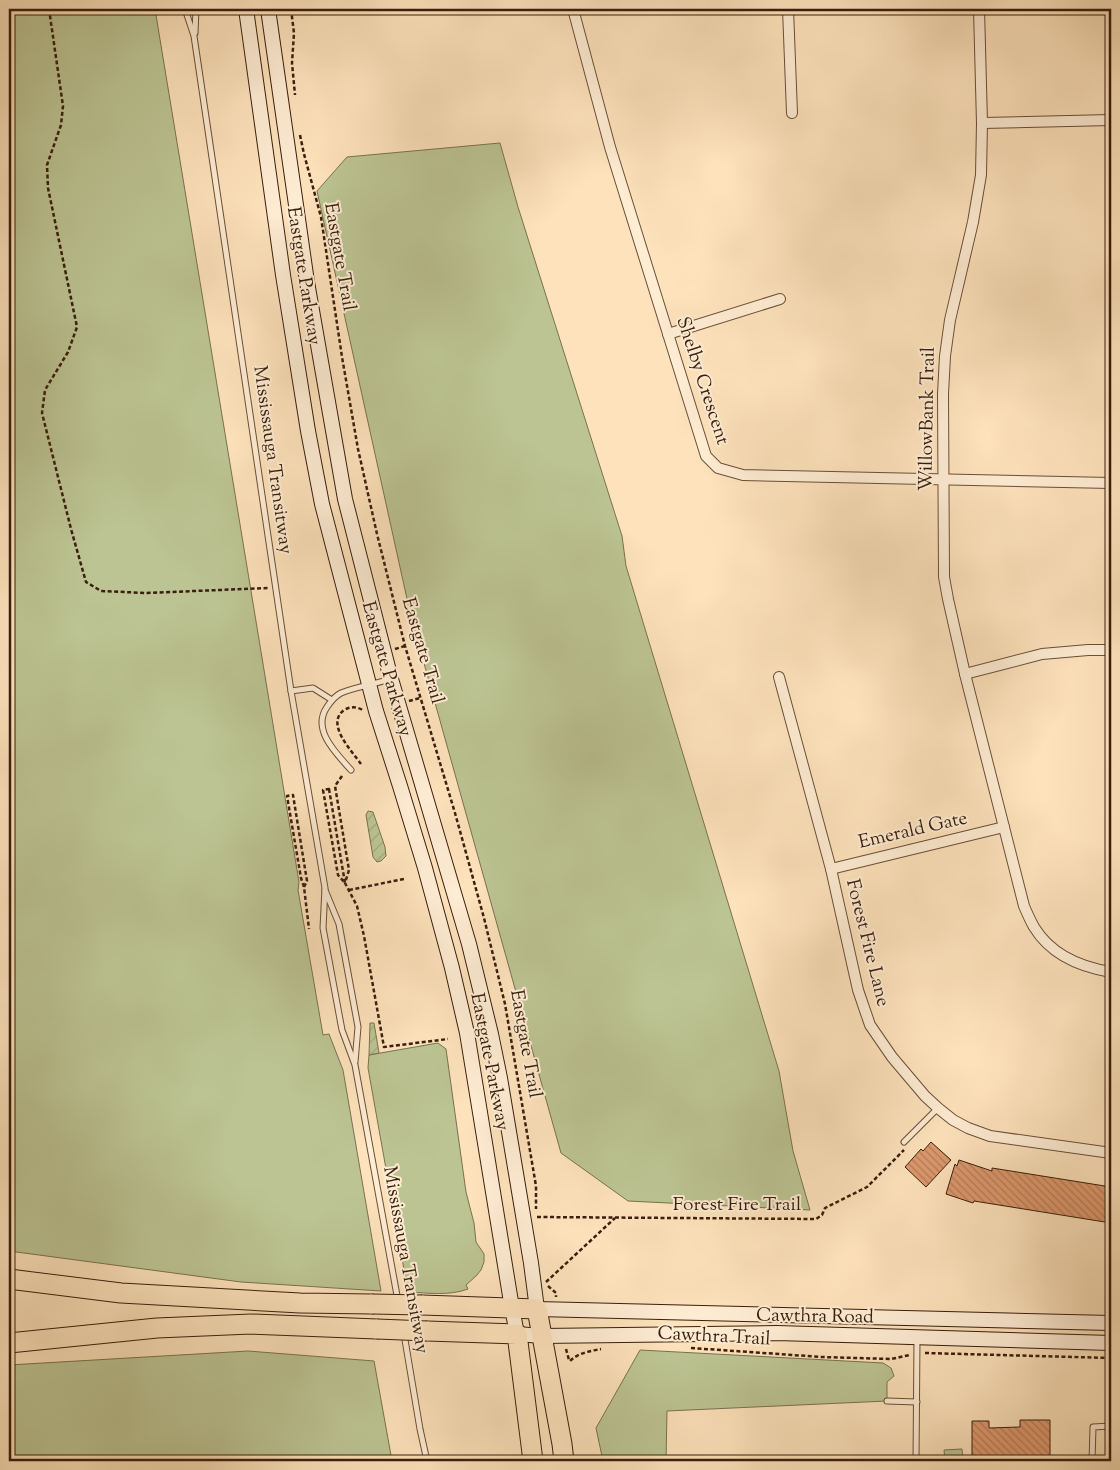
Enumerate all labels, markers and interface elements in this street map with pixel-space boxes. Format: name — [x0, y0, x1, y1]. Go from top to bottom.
street label: Eastgate Trail — [316, 201, 362, 313]
street label: Eastgate Parkway — [279, 205, 327, 348]
street label: Shelby Crescent — [669, 313, 736, 449]
street label: WillowBank Trail — [913, 347, 943, 491]
street label: Mississauga Transitway — [245, 364, 299, 556]
street label: Eastgate Trail — [394, 595, 450, 707]
street label: Eastgate Parkway — [354, 598, 418, 740]
street label: Emerald Gate — [856, 805, 970, 857]
street label: Forest Fire Lane — [838, 877, 896, 1010]
street label: Eastgate Trail — [502, 988, 548, 1100]
street label: Eastgate Parkway — [462, 991, 516, 1134]
street label: Mississauga Transitway — [375, 1164, 435, 1356]
street label: Forest Fire Trail — [673, 1192, 801, 1219]
street label: Cawthra Road — [756, 1302, 874, 1332]
street label: Cawthra Trail — [657, 1321, 771, 1353]

